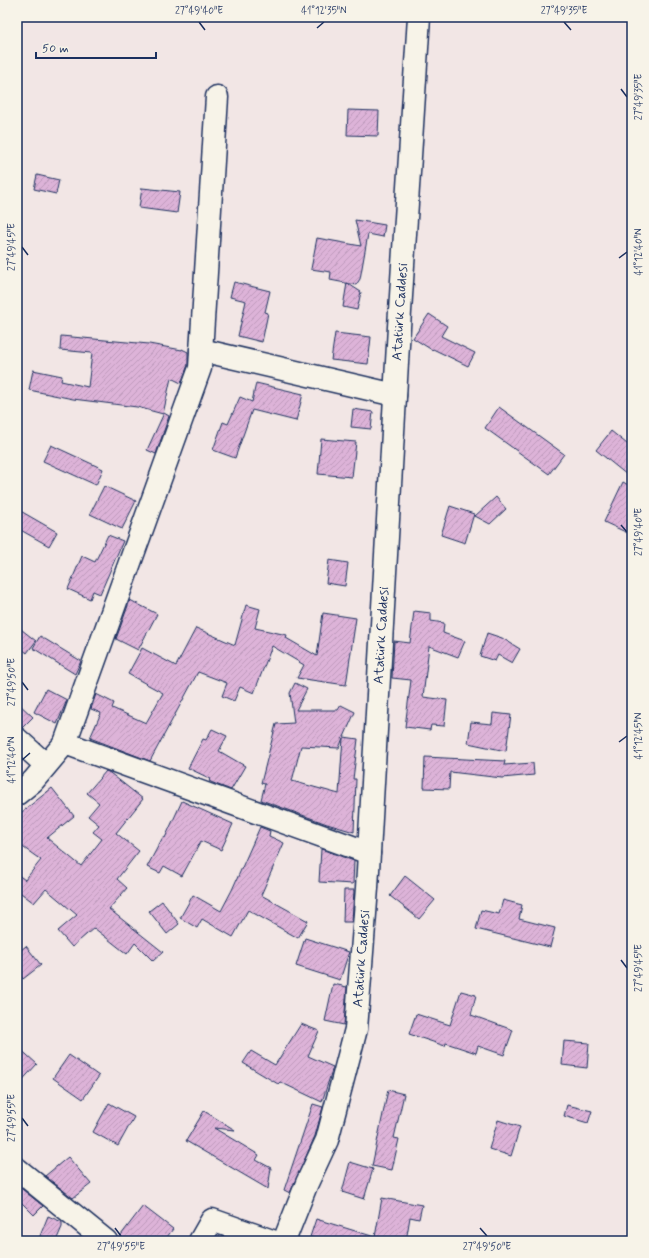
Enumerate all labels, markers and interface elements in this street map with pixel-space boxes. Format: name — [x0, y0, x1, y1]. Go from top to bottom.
text: 27°49'40"E — [175, 4, 223, 18]
text: 41°12'35"N — [301, 4, 347, 18]
text: 27°49'35"E — [541, 4, 587, 18]
scale bar — [36, 34, 156, 60]
text: 50 m — [42, 41, 69, 57]
text: 27°49'35"E — [632, 74, 646, 120]
text: 27°49'45"E — [5, 223, 19, 271]
text: 41°12'40"N — [632, 228, 646, 276]
street label: Atatürk Caddesi — [388, 263, 412, 361]
text: 27°49'40"E — [632, 508, 646, 556]
street label: Atatürk Caddesi — [370, 586, 393, 685]
text: 27°49'50"E — [5, 658, 19, 706]
text: 41°12'45"N — [632, 712, 646, 759]
text: 41°12'40"N — [5, 736, 19, 784]
street label: Atatürk Caddesi — [349, 909, 374, 1008]
text: 27°49'45"E — [632, 944, 646, 992]
text: 27°49'55"E — [5, 1094, 19, 1142]
text: 27°49'55"E — [97, 1240, 145, 1254]
text: 27°49'50"E — [463, 1240, 511, 1254]

